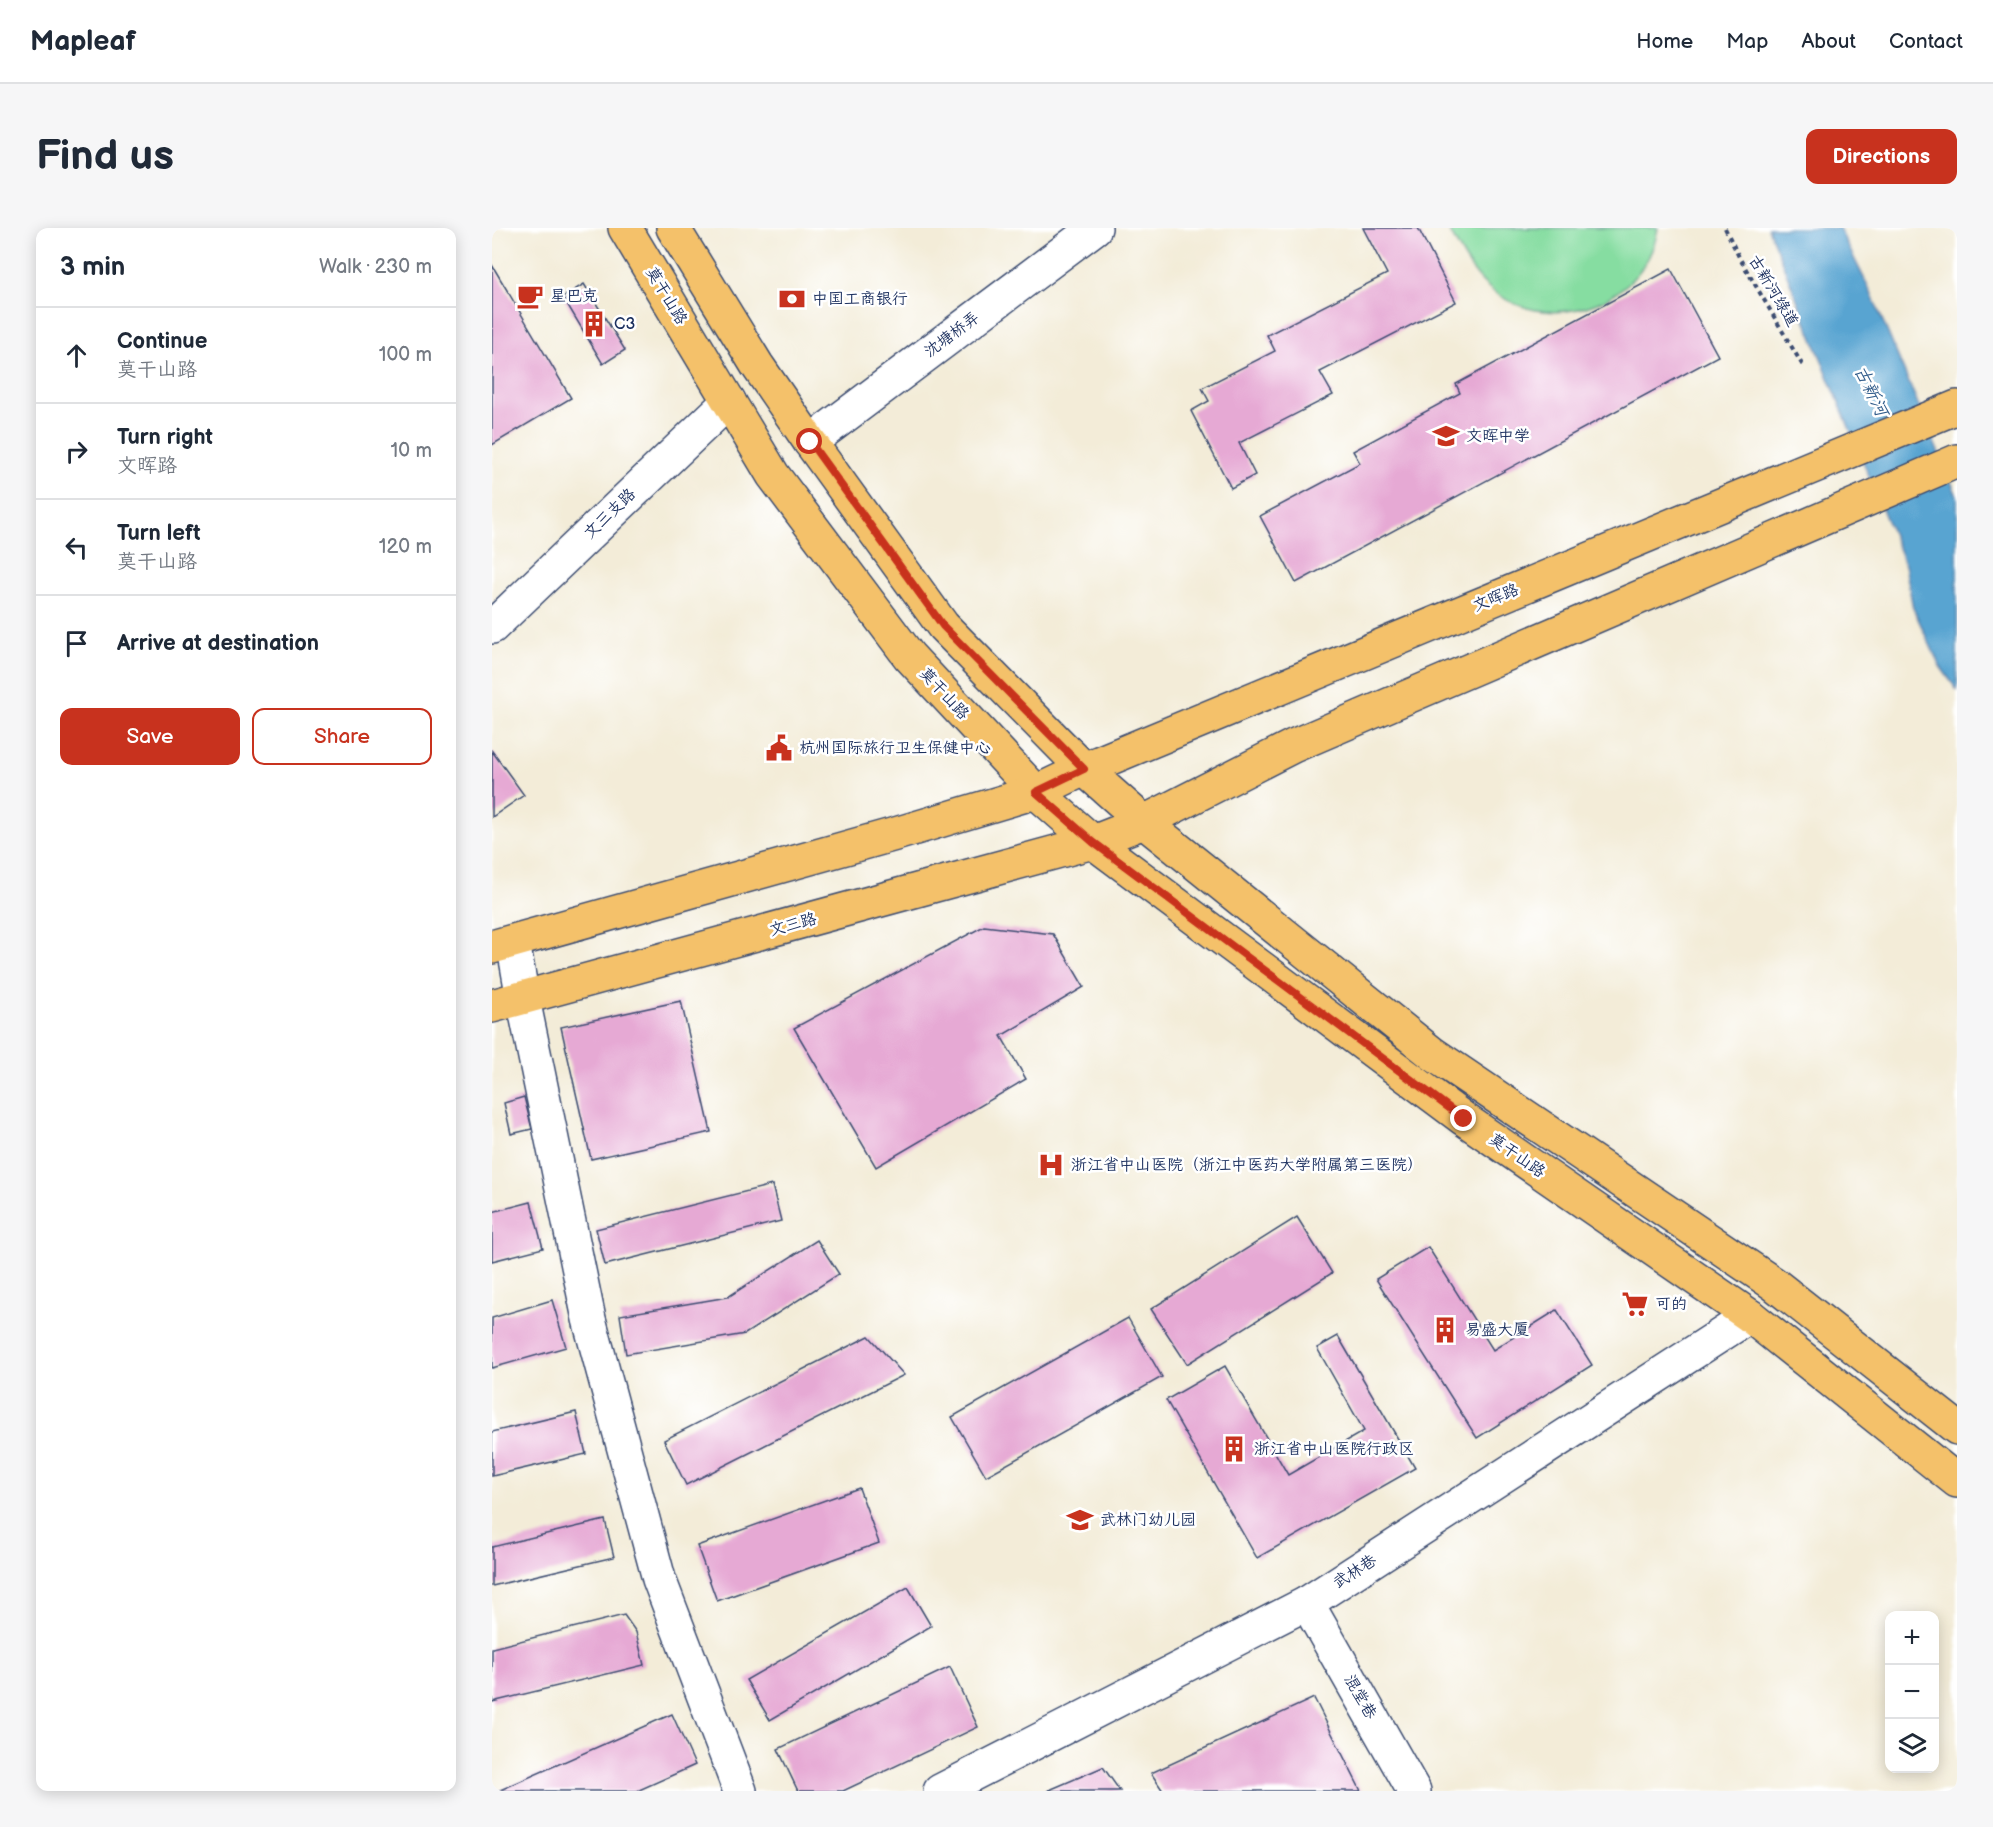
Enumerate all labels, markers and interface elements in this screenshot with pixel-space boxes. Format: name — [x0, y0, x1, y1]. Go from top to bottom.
text: Mapleaf — [30, 25, 136, 58]
text: Home — [1636, 29, 1693, 54]
text: Map — [1726, 29, 1768, 54]
text: About — [1801, 29, 1856, 54]
text: Contact — [1889, 29, 1963, 54]
button: Directions — [1806, 129, 1957, 184]
text: Find us — [36, 131, 174, 182]
text: 3 min — [60, 252, 125, 283]
street label: 古新河绿道 — [1744, 252, 1802, 330]
text: Walk · 230 m — [319, 255, 432, 279]
street label: 莫干山路 — [641, 264, 691, 328]
cafe icon: 星巴克 — [515, 281, 545, 311]
bank icon: 中国工商银行 — [777, 284, 807, 314]
place label: 星巴克 — [550, 287, 598, 306]
place label: 中国工商银行 — [812, 290, 908, 309]
street label: 沈塘桥弄 — [921, 308, 983, 362]
building icon: C3 — [579, 309, 609, 339]
place label: C3 — [614, 315, 635, 334]
text: Continue — [117, 328, 207, 355]
icon: ahead — [60, 339, 93, 372]
text: 100 m — [379, 343, 432, 367]
text: 莫干山路 — [117, 358, 197, 382]
water label: 古新河 — [1850, 362, 1894, 423]
school or university icon: 文晖中学 — [1431, 421, 1461, 451]
text: Turn right — [117, 424, 213, 451]
place label: 文晖中学 — [1466, 427, 1530, 446]
route start — [796, 428, 822, 454]
icon: right — [60, 435, 93, 468]
text: 10 m — [391, 439, 432, 463]
text: 文晖路 — [117, 454, 177, 478]
street label: 文三支路 — [580, 485, 640, 543]
text: Turn left — [117, 520, 201, 547]
icon: left — [60, 531, 93, 564]
text: 120 m — [379, 535, 432, 559]
text: 莫干山路 — [117, 550, 197, 574]
street label: 文晖路 — [1470, 580, 1522, 616]
icon: arrive — [60, 627, 93, 660]
text: Arrive at destination — [117, 630, 319, 657]
street label: 莫干山路 — [915, 664, 973, 724]
button: Save — [60, 708, 240, 765]
button: Share — [252, 708, 432, 765]
public building icon: 杭州国际旅行卫生保健中心 — [764, 733, 794, 763]
place label: 杭州国际旅行卫生保健中心 — [799, 739, 991, 758]
street label: 文三路 — [767, 910, 819, 940]
route end — [1450, 1105, 1476, 1131]
street label: 莫干山路 — [1485, 1130, 1549, 1182]
hospital icon: 浙江省中山医院（浙江中医药大学附属第三医院） — [1036, 1150, 1066, 1180]
place label: 浙江省中山医院（浙江中医药大学附属第三医院） — [1071, 1156, 1423, 1175]
supermarket icon: 可的 — [1620, 1289, 1650, 1319]
place label: 可的 — [1655, 1295, 1687, 1314]
building icon: 易盛大厦 — [1430, 1315, 1460, 1345]
place label: 易盛大厦 — [1465, 1321, 1529, 1340]
building icon: 浙江省中山医院行政区 — [1219, 1434, 1249, 1464]
place label: 浙江省中山医院行政区 — [1254, 1440, 1414, 1459]
school or university icon: 武林门幼儿园 — [1065, 1505, 1095, 1535]
place label: 武林门幼儿园 — [1100, 1511, 1196, 1530]
street label: 武林巷 — [1330, 1551, 1380, 1593]
map controls — [1885, 1611, 1939, 1773]
button: + — [1885, 1611, 1939, 1665]
button: − — [1885, 1665, 1939, 1719]
street label: 混堂巷 — [1340, 1671, 1380, 1723]
button: layers — [1885, 1719, 1939, 1773]

